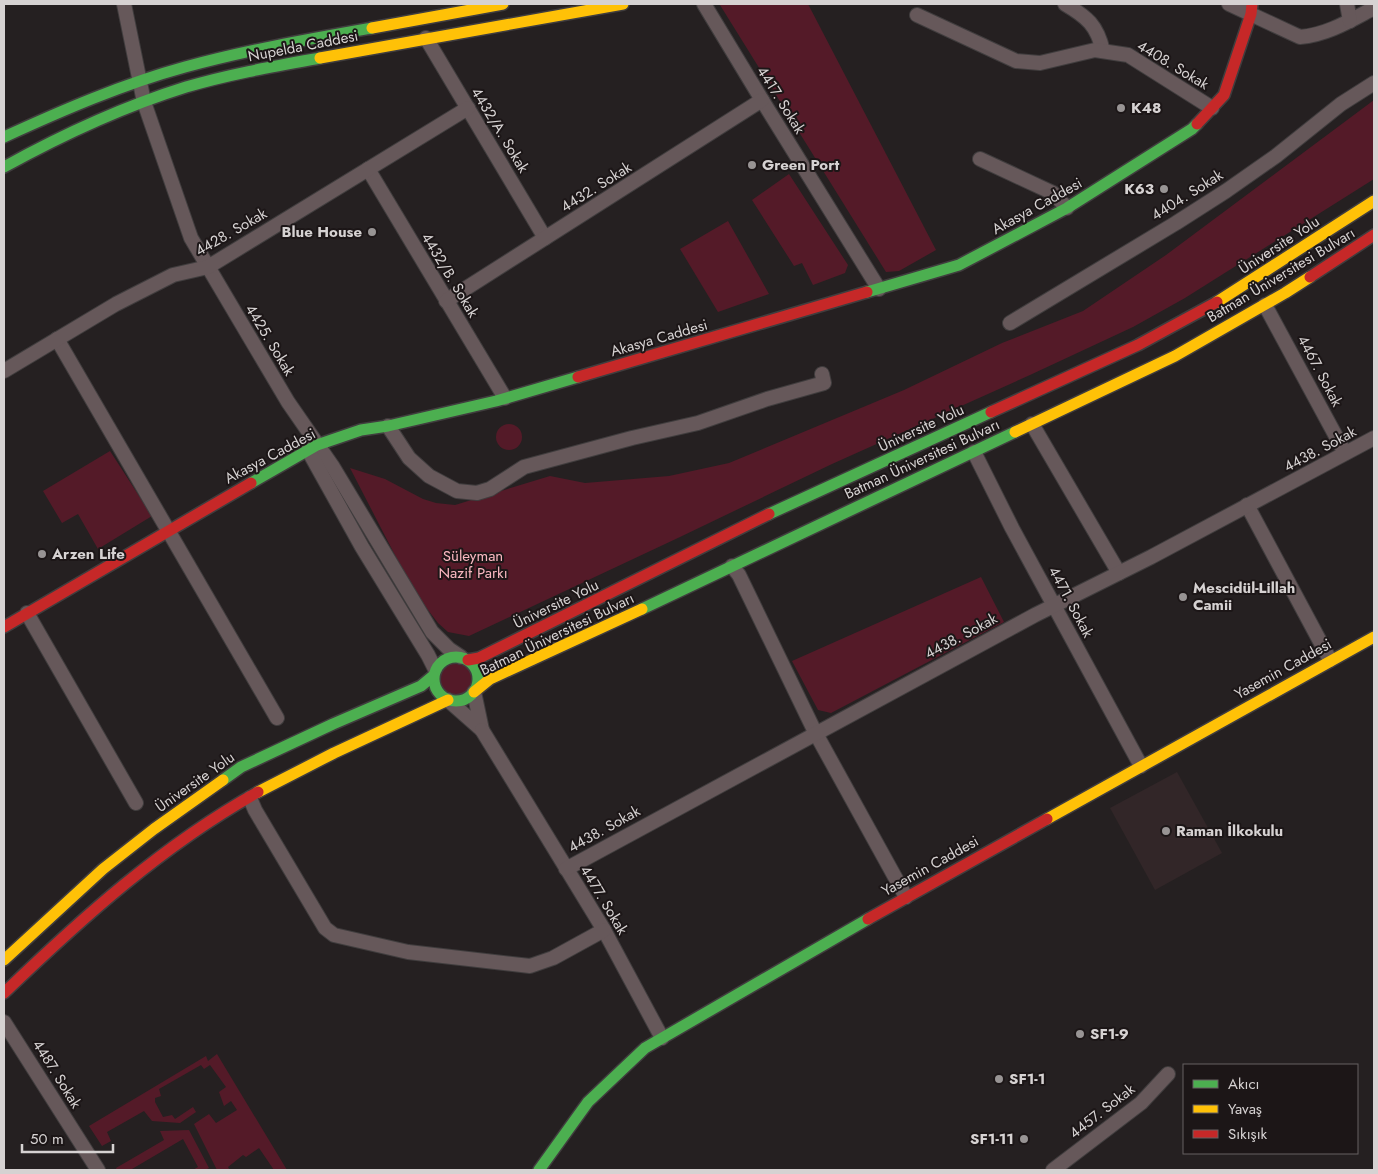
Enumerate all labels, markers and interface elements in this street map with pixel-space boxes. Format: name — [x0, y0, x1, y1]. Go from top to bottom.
street label: Nupelda Caddesi — [246, 25, 360, 67]
street label: 4408. Sokak — [1133, 35, 1213, 95]
street label: 4417. Sokak — [751, 62, 811, 139]
street label: 4432/A. Sokak — [466, 83, 535, 177]
place label: K48 — [1131, 97, 1161, 119]
marker: K48 — [1115, 102, 1127, 114]
place label: Green Port — [762, 154, 839, 176]
street label: 4432. Sokak — [556, 156, 636, 218]
marker: Green Port — [746, 159, 758, 171]
street label: 4404. Sokak — [1147, 164, 1228, 226]
street label: Akasya Caddesi — [988, 172, 1086, 240]
place label: K63 — [1124, 178, 1154, 200]
marker: K63 — [1158, 183, 1170, 195]
street label: 4428. Sokak — [191, 202, 271, 261]
street label: Üniversite Yolu — [1234, 211, 1324, 279]
place label: Blue House — [282, 221, 362, 243]
street label: Batman Üniversitesi Bulvarı — [1203, 222, 1359, 328]
marker: Blue House — [366, 226, 378, 238]
street label: 4432/B. Sokak — [416, 228, 484, 322]
street label: 4425. Sokak — [240, 300, 300, 380]
street label: Akasya Caddesi — [608, 314, 710, 362]
street label: 4467. Sokak — [1292, 331, 1348, 411]
street label: Üniversite Yolu — [874, 398, 968, 458]
street label: Batman Üniversitesi Bulvarı — [841, 413, 1003, 505]
street label: 4438. Sokak — [1280, 420, 1361, 477]
street label: Akasya Caddesi — [221, 423, 319, 489]
place label: Arzen Life — [51, 543, 125, 565]
park label: Süleyman Nazif Parkı — [438, 545, 508, 584]
marker: Arzen Life — [36, 548, 48, 560]
street label: 4471. Sokak — [1043, 562, 1099, 642]
street label: Üniversite Yolu — [510, 574, 602, 634]
place label: Mescidül-Lillah Camii — [1193, 577, 1295, 616]
street label: Batman Üniversitesi Bulvarı — [476, 587, 638, 681]
marker: Mescidül-Lillah Camii — [1177, 591, 1189, 603]
street label: 4438. Sokak — [921, 607, 1002, 664]
street label: Yasemin Caddesi — [1230, 633, 1336, 705]
street label: Üniversite Yolu — [151, 746, 239, 818]
street label: 4438. Sokak — [564, 800, 644, 858]
place label: Raman İlkokulu — [1176, 820, 1283, 842]
marker: Raman İlkokulu — [1160, 825, 1172, 837]
street label: Yasemin Caddesi — [877, 830, 983, 902]
street label: 4477. Sokak — [575, 861, 634, 939]
place label: SF1-9 — [1090, 1023, 1129, 1045]
marker: SF1-9 — [1074, 1028, 1086, 1040]
street label: 4487. Sokak — [27, 1035, 87, 1113]
legend — [1183, 1064, 1358, 1154]
place label: SF1-1 — [1009, 1068, 1045, 1090]
marker: SF1-1 — [993, 1073, 1005, 1085]
text: Akıcı — [1228, 1073, 1259, 1095]
street label: 4457. Sokak — [1064, 1078, 1140, 1144]
text: Yavaş — [1228, 1098, 1262, 1120]
scale bar — [22, 1122, 114, 1154]
text: Sıkışık — [1228, 1123, 1268, 1145]
text: 50 m — [30, 1128, 64, 1150]
place label: SF1-11 — [970, 1128, 1014, 1150]
marker: SF1-11 — [1018, 1133, 1030, 1145]

